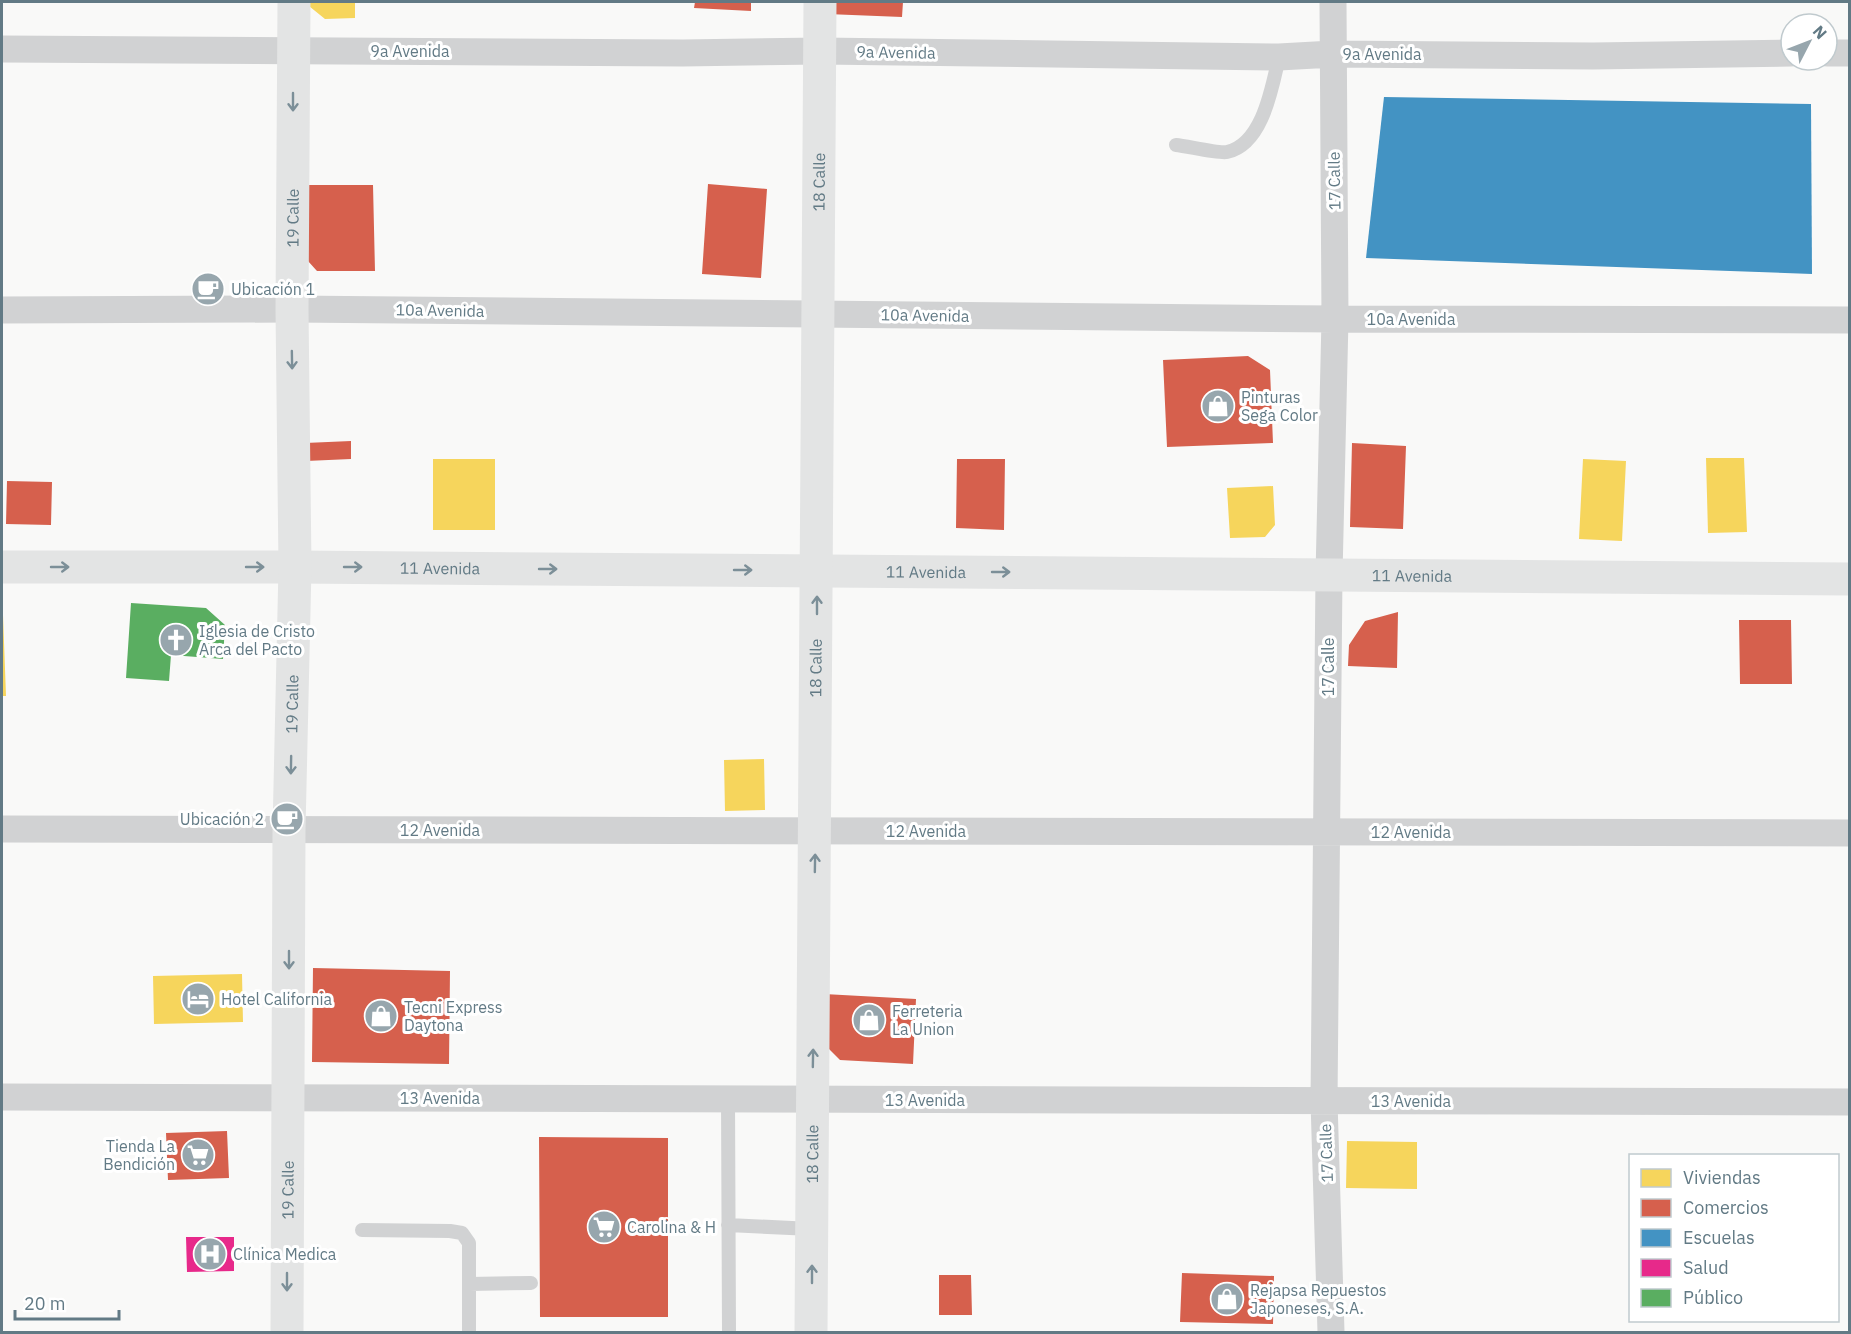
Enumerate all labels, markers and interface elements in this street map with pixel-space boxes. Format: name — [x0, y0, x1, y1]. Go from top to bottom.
north arrow — [1779, 12, 1839, 72]
text: N — [1809, 21, 1831, 43]
street label: 9a Avenida — [370, 41, 450, 61]
street label: 9a Avenida — [856, 41, 936, 63]
street label: 9a Avenida — [1342, 44, 1422, 64]
one-way arrow — [287, 91, 299, 111]
street label: 17 Calle — [1323, 151, 1345, 211]
street label: 18 Calle — [809, 152, 829, 212]
street label: 19 Calle — [282, 188, 303, 248]
cafe icon: Ubicación 1 — [190, 271, 226, 307]
place label: Ubicación 1 — [231, 279, 315, 299]
street label: 10a Avenida — [395, 299, 485, 321]
street label: 10a Avenida — [880, 304, 970, 326]
street label: 10a Avenida — [1367, 309, 1456, 329]
one-way arrow — [287, 349, 298, 369]
place label: Pinturas Sega Color — [1241, 387, 1318, 425]
shop icon: Pinturas Sega Color — [1200, 388, 1236, 424]
street label: 11 Avenida — [400, 558, 481, 578]
one-way arrow — [49, 561, 69, 573]
one-way arrow — [244, 561, 264, 573]
one-way arrow — [343, 561, 363, 573]
street label: 11 Avenida — [886, 562, 967, 582]
one-way arrow — [538, 563, 558, 575]
one-way arrow — [733, 564, 753, 576]
street label: 11 Avenida — [1372, 565, 1453, 586]
one-way arrow — [991, 566, 1011, 578]
one-way arrow — [811, 596, 823, 616]
place label: Iglesia de Cristo Arca del Pacto — [199, 621, 315, 659]
church icon: Iglesia de Cristo Arca del Pacto — [158, 622, 194, 658]
street label: 17 Calle — [1318, 637, 1338, 696]
street label: 18 Calle — [805, 638, 826, 698]
street label: 19 Calle — [281, 674, 303, 734]
one-way arrow — [285, 754, 296, 774]
cafe icon: Ubicación 2 — [269, 801, 305, 837]
place label: Ubicación 2 — [180, 809, 264, 829]
street label: 12 Avenida — [400, 820, 481, 840]
street label: 12 Avenida — [886, 821, 967, 841]
street label: 12 Avenida — [1371, 822, 1452, 842]
one-way arrow — [809, 854, 821, 874]
one-way arrow — [283, 949, 295, 969]
hotel icon: Hotel California — [180, 981, 216, 1017]
place label: Hotel California — [221, 989, 333, 1009]
place label: Tecni Express Daytona — [404, 997, 503, 1035]
shop icon: Tecni Express Daytona — [363, 998, 399, 1034]
place label: Ferreteria La Union — [892, 1001, 963, 1039]
shop icon: Ferreteria La Union — [851, 1002, 887, 1038]
one-way arrow — [807, 1049, 819, 1069]
street label: 13 Avenida — [400, 1088, 481, 1108]
street label: 13 Avenida — [885, 1090, 966, 1110]
street label: 13 Avenida — [1371, 1091, 1452, 1111]
street label: 17 Calle — [1315, 1123, 1337, 1183]
street label: 18 Calle — [802, 1124, 822, 1184]
place label: Tienda La Bendición — [103, 1136, 175, 1174]
supermarket icon: Tienda La Bendición — [180, 1137, 216, 1173]
legend — [1629, 1154, 1839, 1322]
street label: 19 Calle — [277, 1160, 298, 1220]
text: Viviendas — [1683, 1166, 1761, 1189]
text: Comercios — [1683, 1196, 1769, 1219]
supermarket icon: Carolina & H — [586, 1209, 622, 1245]
place label: Carolina & H — [627, 1217, 716, 1237]
text: Escuelas — [1683, 1226, 1755, 1249]
hospital icon: Clínica Medica — [192, 1236, 228, 1272]
place label: Clínica Medica — [233, 1244, 337, 1264]
text: Salud — [1683, 1256, 1729, 1279]
one-way arrow — [806, 1265, 818, 1285]
one-way arrow — [281, 1272, 293, 1292]
place label: Rejapsa Repuestos Japoneses, S.A. — [1250, 1280, 1387, 1318]
shop icon: Rejapsa Repuestos Japoneses, S.A. — [1209, 1281, 1245, 1317]
scale bar — [15, 1283, 118, 1321]
text: Público — [1683, 1286, 1743, 1309]
text: 20 m — [24, 1292, 66, 1315]

